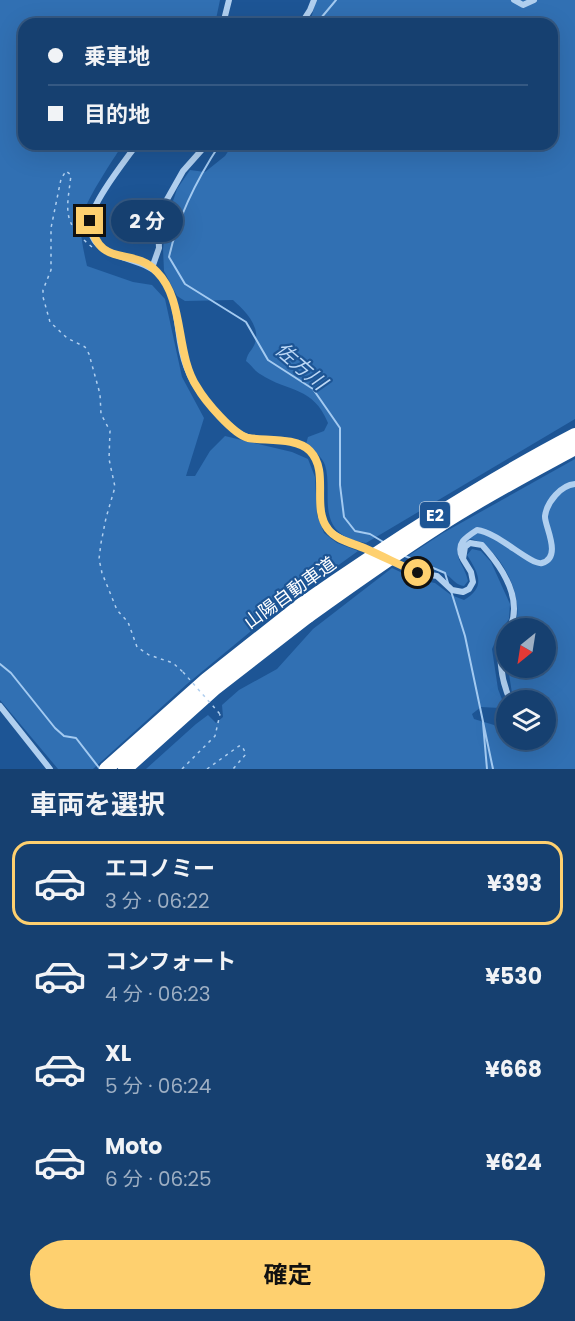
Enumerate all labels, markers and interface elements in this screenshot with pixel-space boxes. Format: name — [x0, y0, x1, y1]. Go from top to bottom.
text: 乗車地 — [84, 41, 150, 72]
text: 目的地 — [84, 99, 150, 130]
callout: 2 分 — [111, 200, 183, 242]
route end — [76, 207, 103, 234]
text: 2 分 — [129, 207, 165, 235]
water label: 佐方川 — [269, 336, 334, 398]
road number: E2 — [420, 502, 450, 528]
street label: 山陽自動車道 — [239, 551, 341, 634]
route start — [404, 559, 431, 586]
north arrow — [496, 618, 556, 678]
map controls — [496, 618, 556, 750]
button: layers — [496, 690, 556, 750]
text: 車両を選択 — [30, 786, 165, 823]
text: エコノミー — [105, 853, 215, 884]
icon: car — [33, 856, 87, 910]
text: ¥393 — [487, 868, 542, 899]
text: 3 分 · 06:22 — [105, 887, 210, 915]
text: コンフォート — [105, 946, 236, 977]
icon: car — [33, 949, 87, 1003]
text: ¥530 — [485, 961, 542, 992]
text: 4 分 · 06:23 — [105, 980, 211, 1008]
text: XL — [105, 1038, 131, 1069]
icon: car — [33, 1042, 87, 1096]
text: ¥668 — [485, 1054, 542, 1085]
text: 5 分 · 06:24 — [105, 1072, 211, 1100]
text: Moto — [105, 1131, 162, 1162]
icon: car — [33, 1135, 87, 1189]
text: ¥624 — [486, 1147, 542, 1178]
text: 6 分 · 06:25 — [105, 1165, 212, 1193]
button: 確定 — [30, 1240, 545, 1309]

